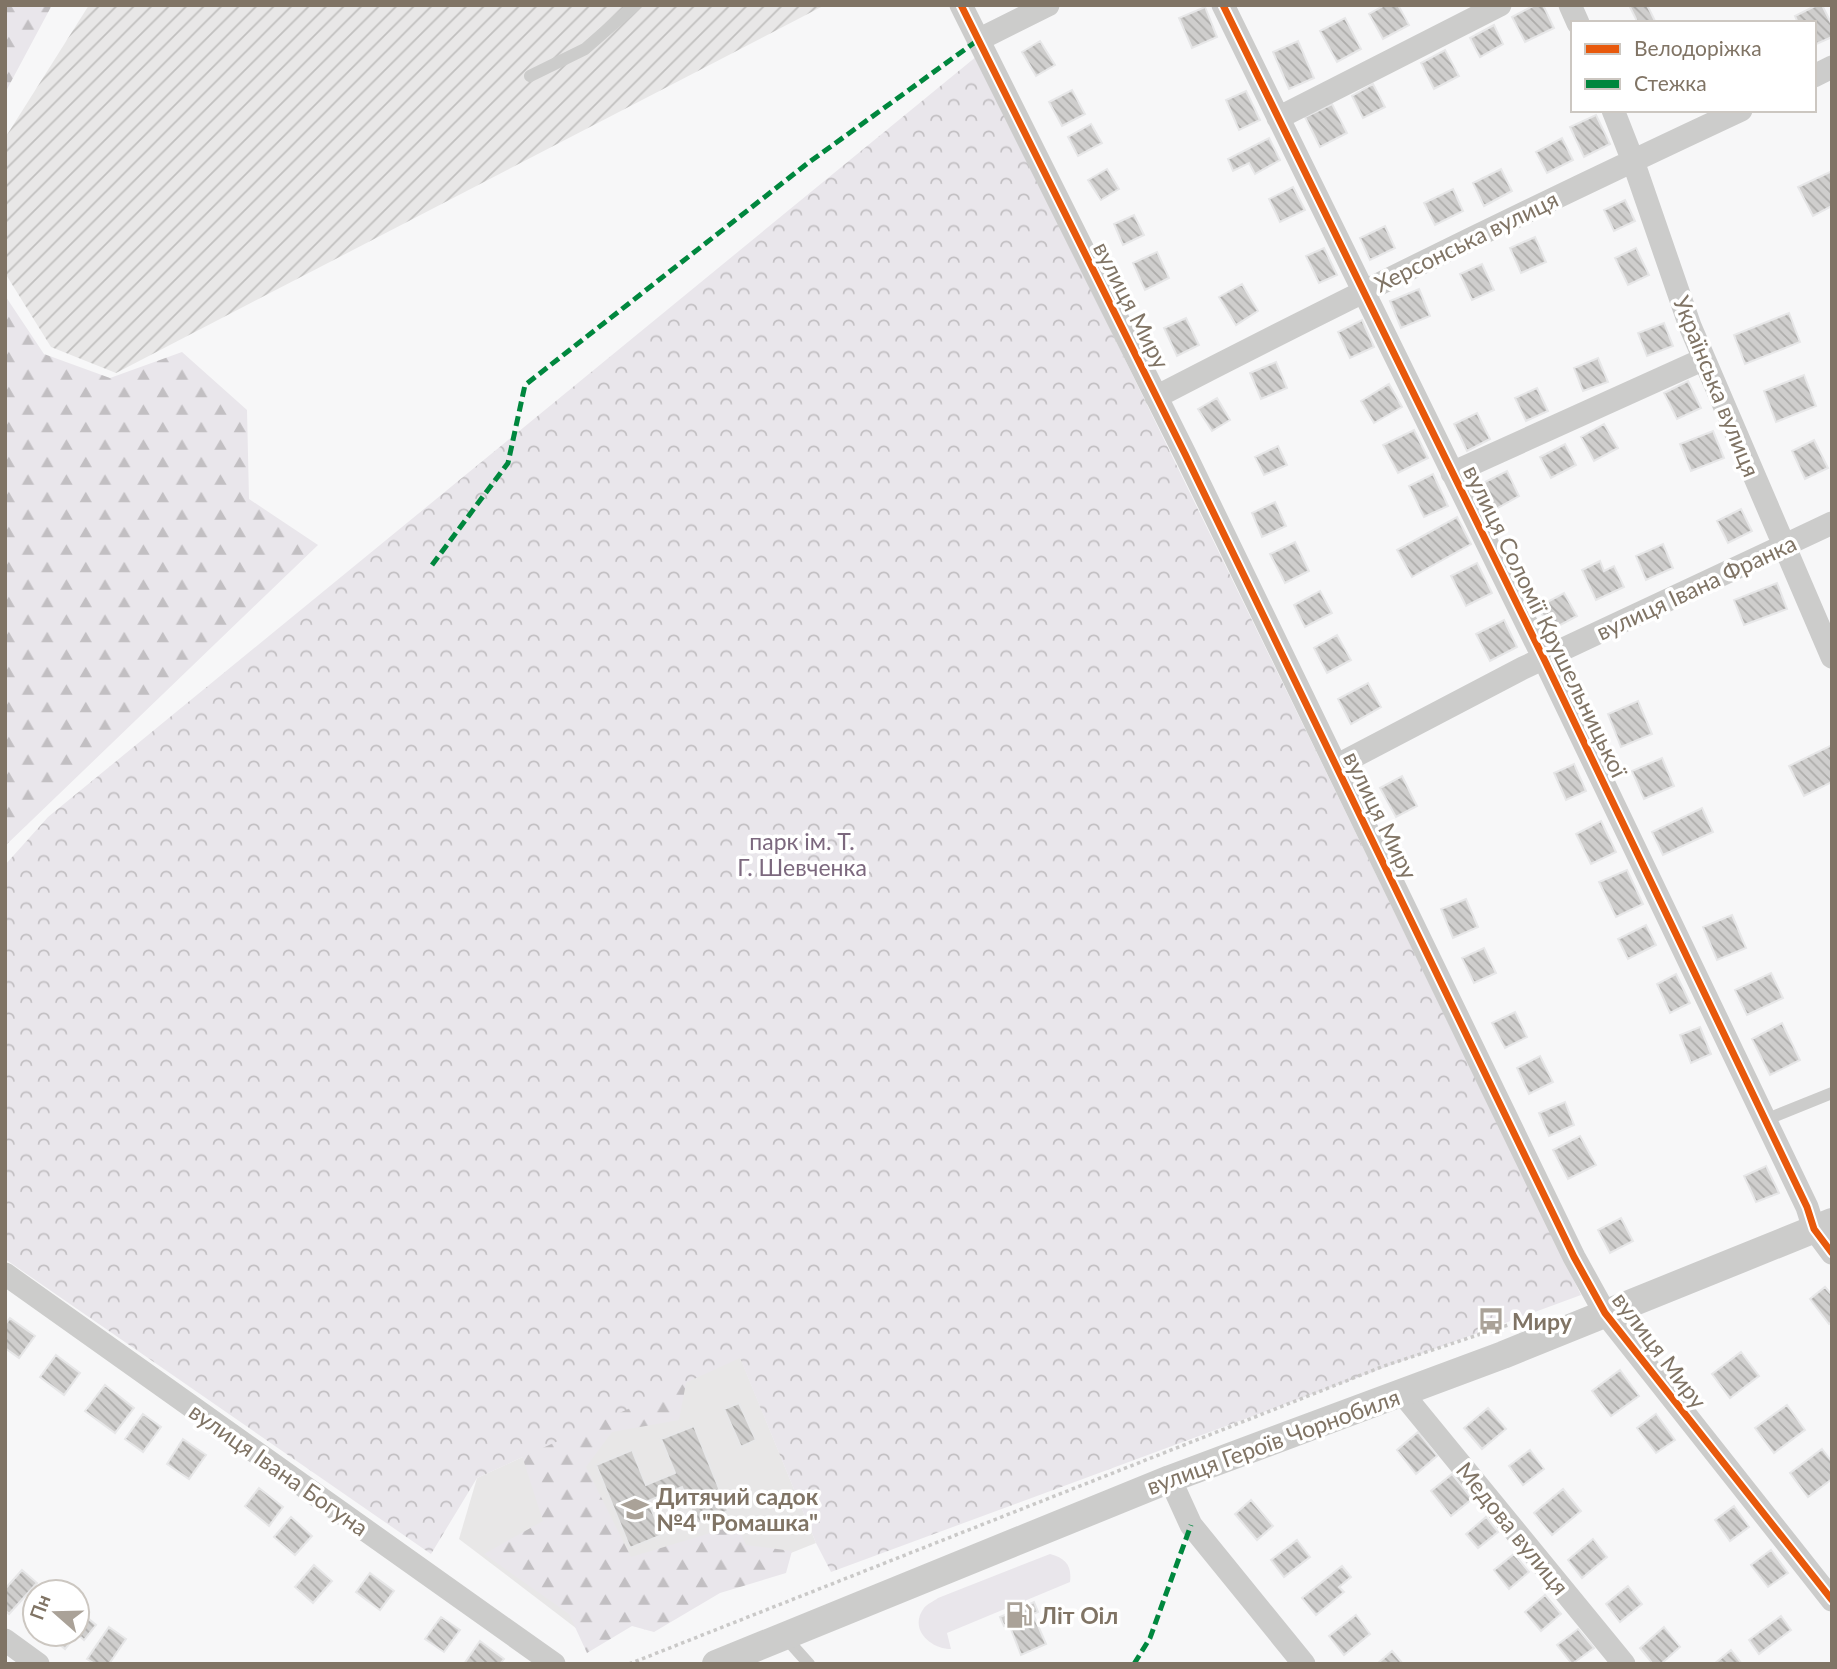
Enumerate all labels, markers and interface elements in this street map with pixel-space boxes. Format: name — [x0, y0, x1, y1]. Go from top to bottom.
legend — [1571, 21, 1816, 112]
text: Велодоріжка — [1634, 35, 1762, 60]
text: Стежка — [1634, 70, 1707, 95]
street label: Херсонська вулиця — [1370, 184, 1562, 298]
street label: вулиця Миру — [1088, 237, 1176, 373]
street label: Українська вулиця — [1668, 291, 1766, 481]
street label: вулиця Соломії Крушельницької — [1458, 460, 1634, 782]
street label: вулиця Івана Франка — [1592, 528, 1800, 646]
street label: вулиця Миру — [1338, 747, 1424, 884]
park label: парк ім. Т. Г. Шевченка — [737, 827, 867, 881]
street label: вулиця Миру — [1607, 1286, 1713, 1414]
bus stop icon: Миру — [1476, 1306, 1506, 1336]
place label: Миру — [1512, 1307, 1573, 1335]
street label: вулиця Героїв Чорнобиля — [1143, 1382, 1403, 1500]
street label: вулиця Івана Богуна — [184, 1397, 374, 1541]
street label: Медова вулиця — [1451, 1456, 1575, 1600]
place label: Дитячий садок №4 "Ромашка" — [656, 1482, 819, 1536]
school or university icon: Дитячий садок №4 "Ромашка" — [620, 1494, 650, 1524]
north arrow — [21, 1578, 91, 1648]
text: Пн — [25, 1591, 55, 1623]
fuel station icon: Літ Оіл — [1004, 1600, 1034, 1630]
place label: Літ Оіл — [1039, 1601, 1118, 1629]

